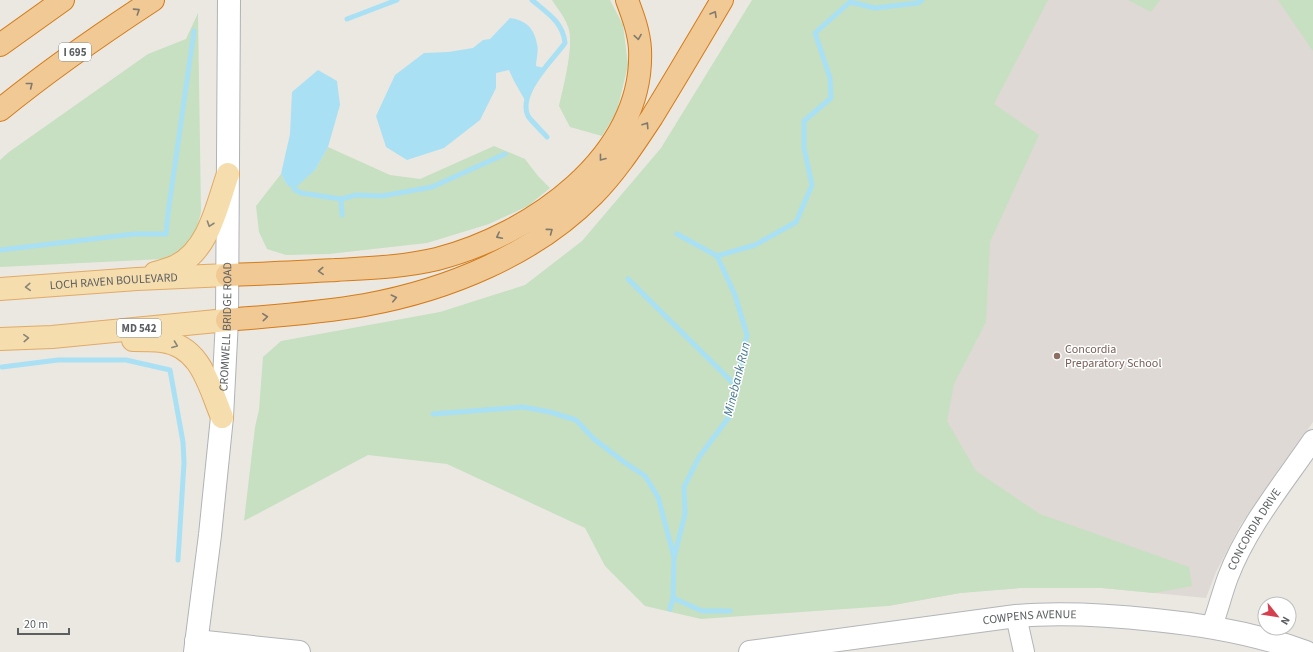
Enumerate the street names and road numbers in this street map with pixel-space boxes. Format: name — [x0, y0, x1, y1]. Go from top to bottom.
road number: I 695 — [59, 43, 91, 61]
street label: CROMWELL BRIDGE ROAD — [215, 262, 236, 392]
street label: LOCH RAVEN BOULEVARD — [49, 269, 178, 294]
road number: MD 542 — [117, 319, 161, 337]
street label: CONCORDIA DRIVE — [1224, 485, 1285, 573]
street label: COWPENS AVENUE — [982, 606, 1077, 629]

